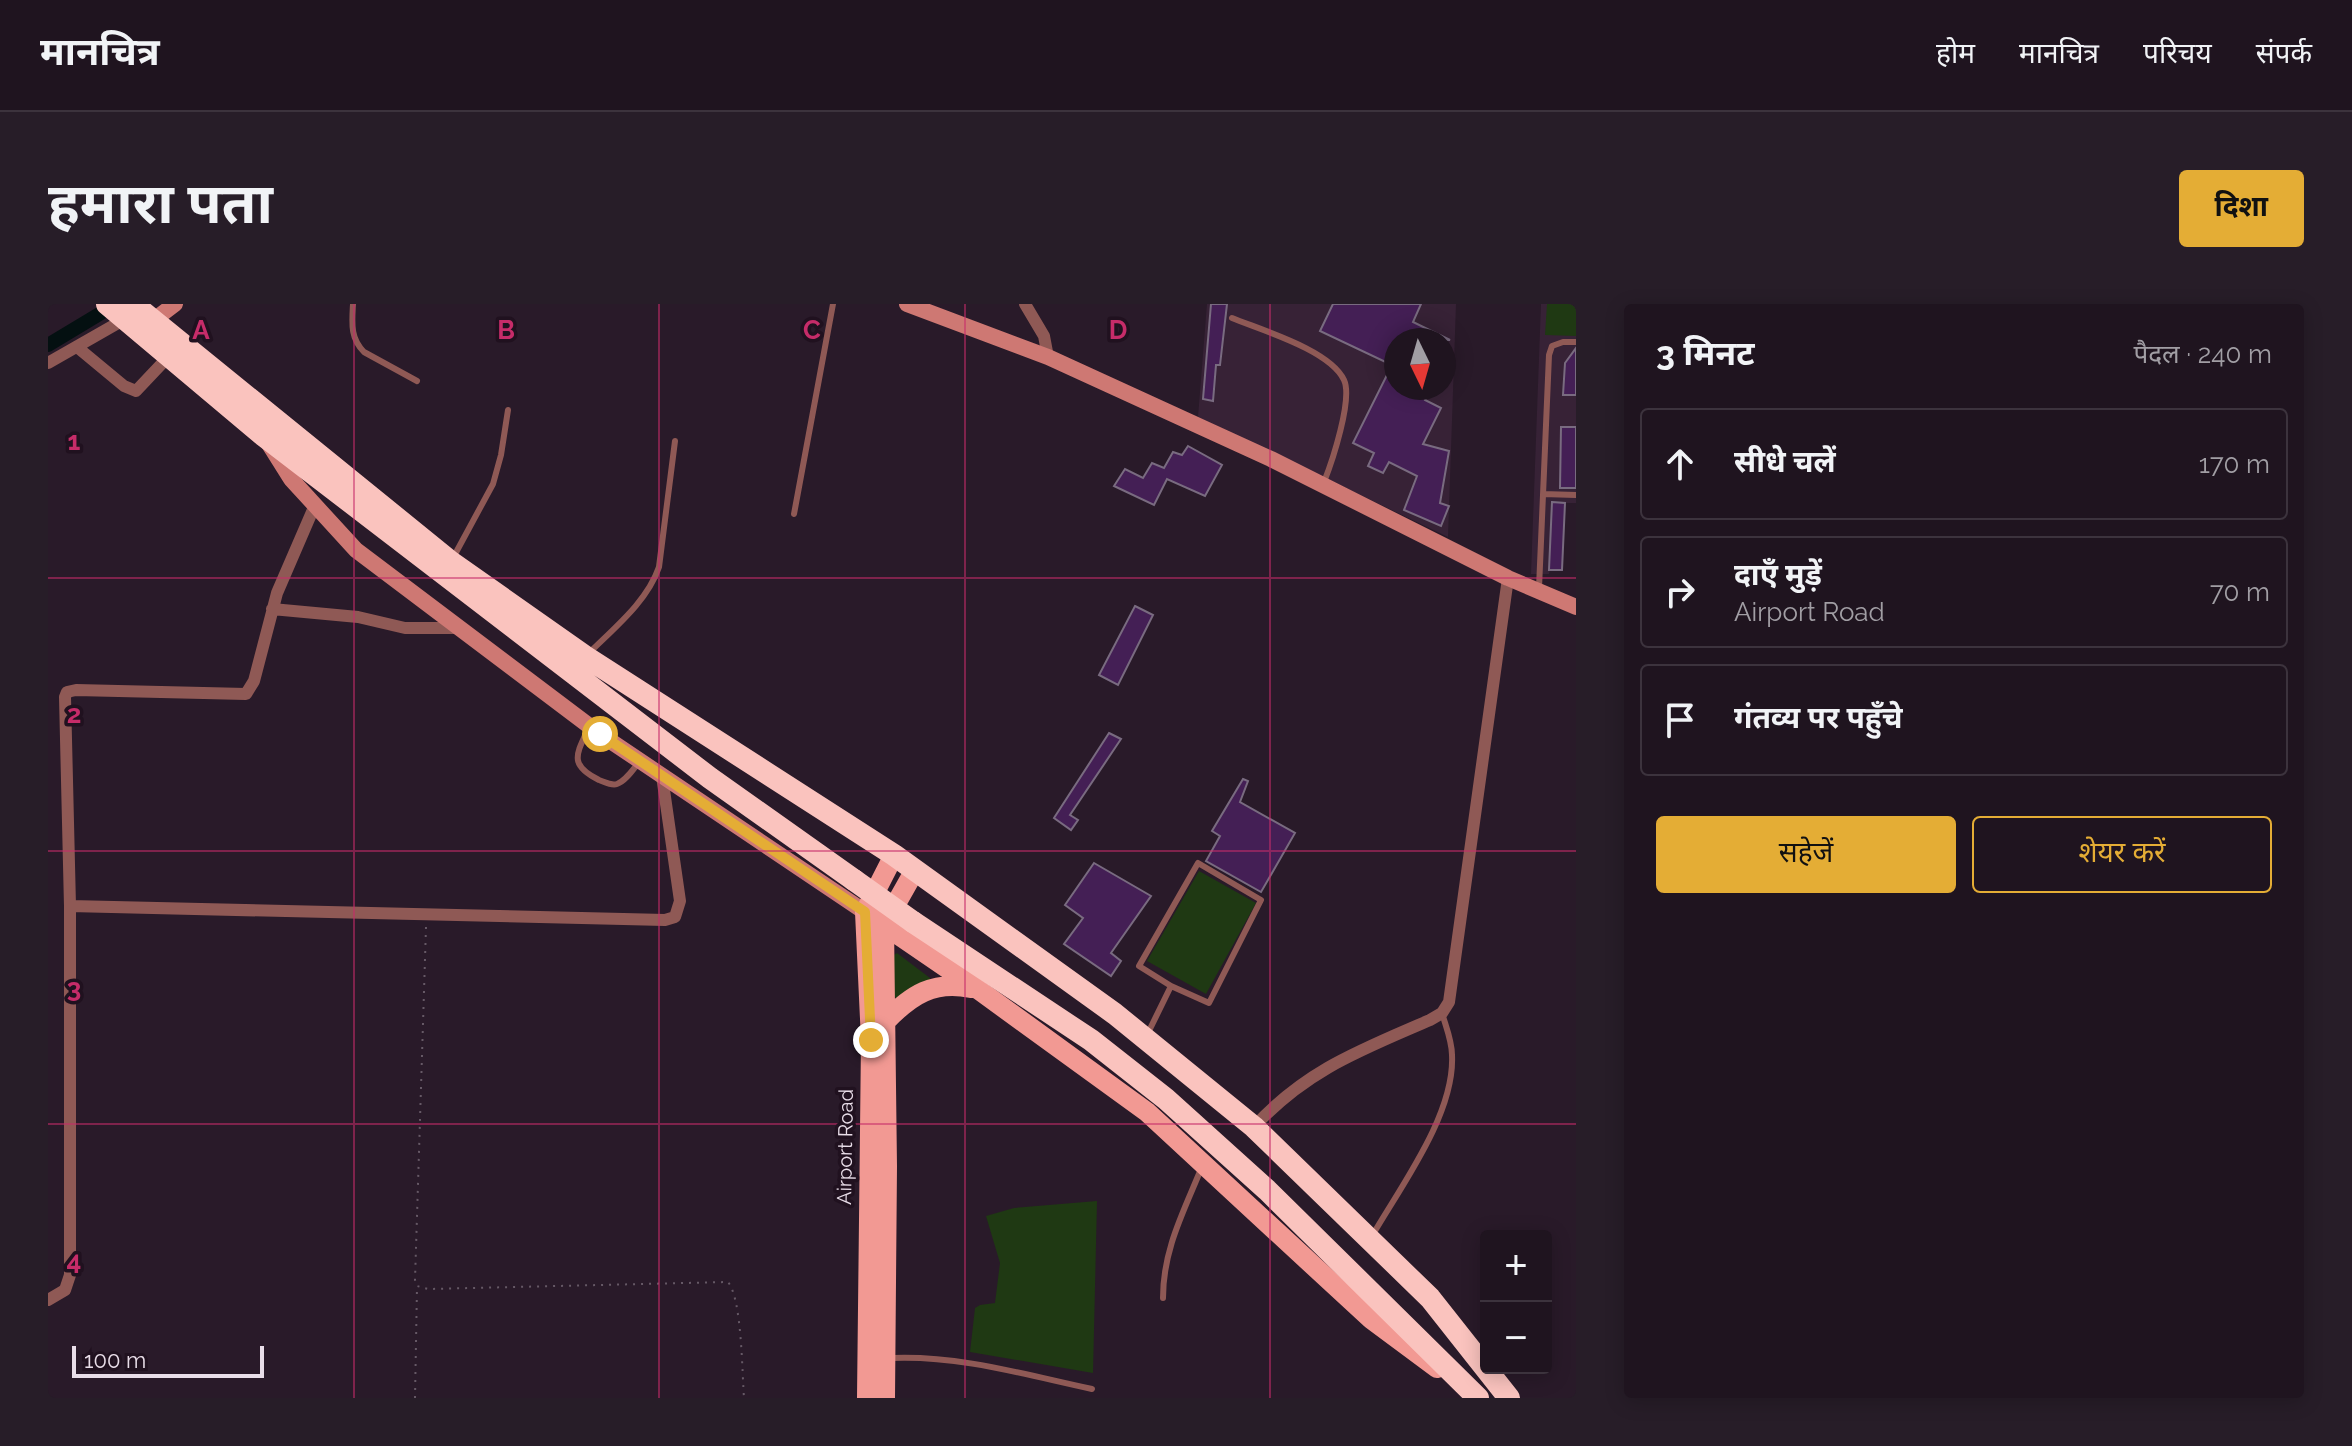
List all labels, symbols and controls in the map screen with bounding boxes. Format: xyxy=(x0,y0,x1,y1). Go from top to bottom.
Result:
text: मानचित्र xyxy=(40,29,160,74)
text: होम xyxy=(1936,37,1975,70)
text: मानचित्र xyxy=(2019,37,2099,70)
text: परिचय xyxy=(2143,37,2212,70)
text: संपर्क xyxy=(2256,37,2312,70)
text: हमारा पता xyxy=(48,170,273,236)
button: दिशा xyxy=(2179,170,2304,247)
text: A xyxy=(192,315,210,345)
text: B xyxy=(497,315,515,345)
text: C xyxy=(803,315,821,345)
text: D xyxy=(1109,315,1127,345)
north arrow xyxy=(1384,328,1456,400)
text: 3 मिनट xyxy=(1656,333,1755,373)
text: पैदल · 240 m xyxy=(2133,339,2272,369)
text: 1 xyxy=(68,426,81,456)
icon: ahead xyxy=(1658,442,1702,486)
text: सीधे चलें xyxy=(1734,444,1836,479)
text: 170 m xyxy=(2199,449,2270,479)
text: दाएँ मुड़ें xyxy=(1734,557,1822,592)
icon: right xyxy=(1658,570,1702,614)
text: 70 m xyxy=(2210,577,2270,607)
text: Airport Road xyxy=(1734,597,1885,627)
icon: arrive xyxy=(1658,698,1702,742)
text: 2 xyxy=(67,699,81,729)
text: गंतव्य पर पहुँचे xyxy=(1734,700,1903,735)
route start xyxy=(582,716,618,752)
button: सहेजें xyxy=(1656,816,1956,893)
button: शेयर करें xyxy=(1972,816,2272,893)
text: 3 xyxy=(67,973,81,1003)
route end xyxy=(853,1022,889,1058)
street label: Airport Road xyxy=(832,1089,858,1205)
map controls xyxy=(1480,1230,1552,1374)
button: + xyxy=(1480,1230,1552,1302)
text: 4 xyxy=(67,1246,81,1276)
button: − xyxy=(1480,1302,1552,1374)
scale bar xyxy=(72,1342,264,1378)
text: 100 m xyxy=(84,1347,146,1373)

